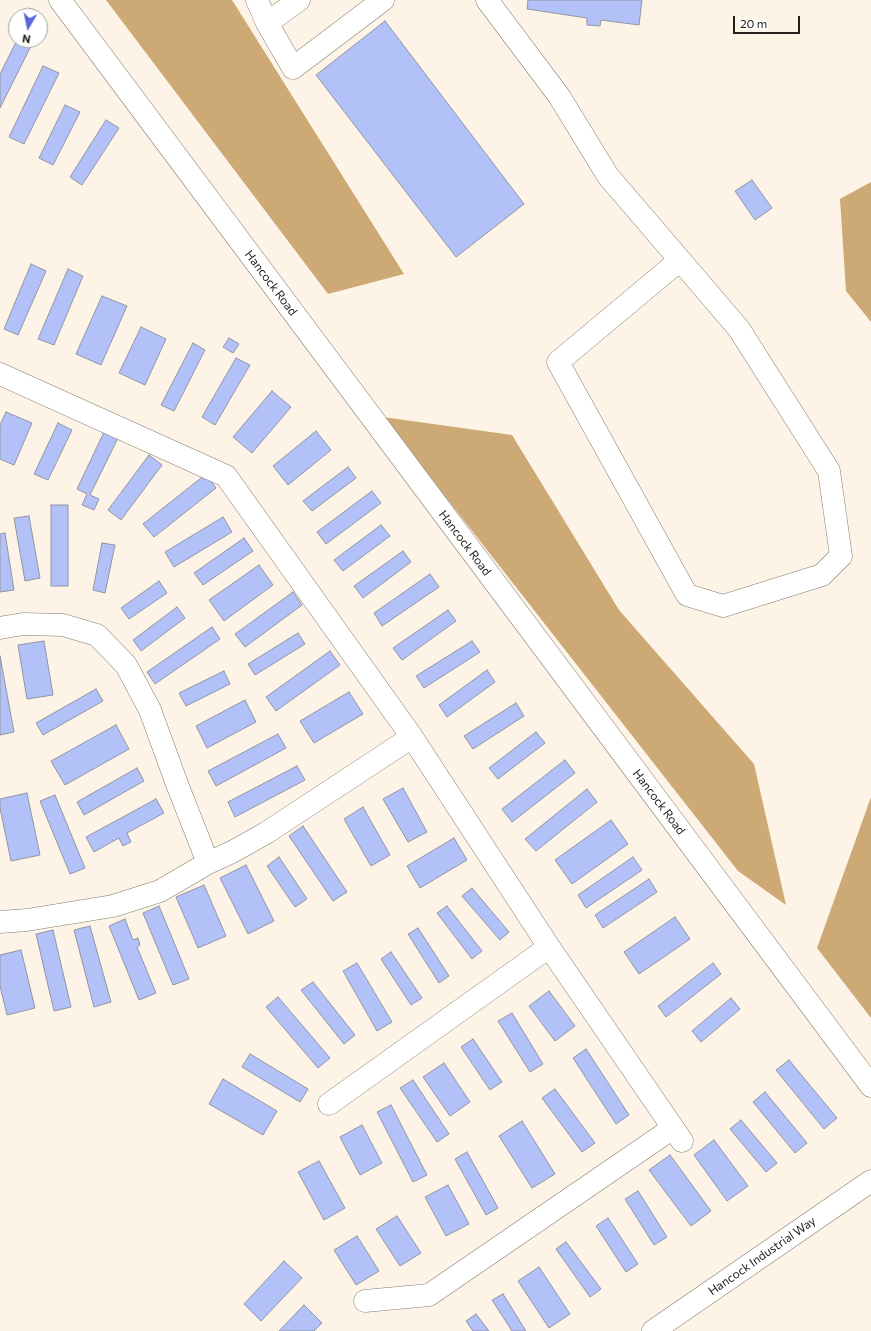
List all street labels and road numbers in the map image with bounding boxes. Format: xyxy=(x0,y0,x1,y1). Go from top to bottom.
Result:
street label: Hancock Road xyxy=(242,248,300,318)
street label: Hancock Road xyxy=(436,508,494,578)
street label: Hancock Road xyxy=(630,767,688,837)
street label: Hancock Industrial Way xyxy=(706,1213,818,1299)

